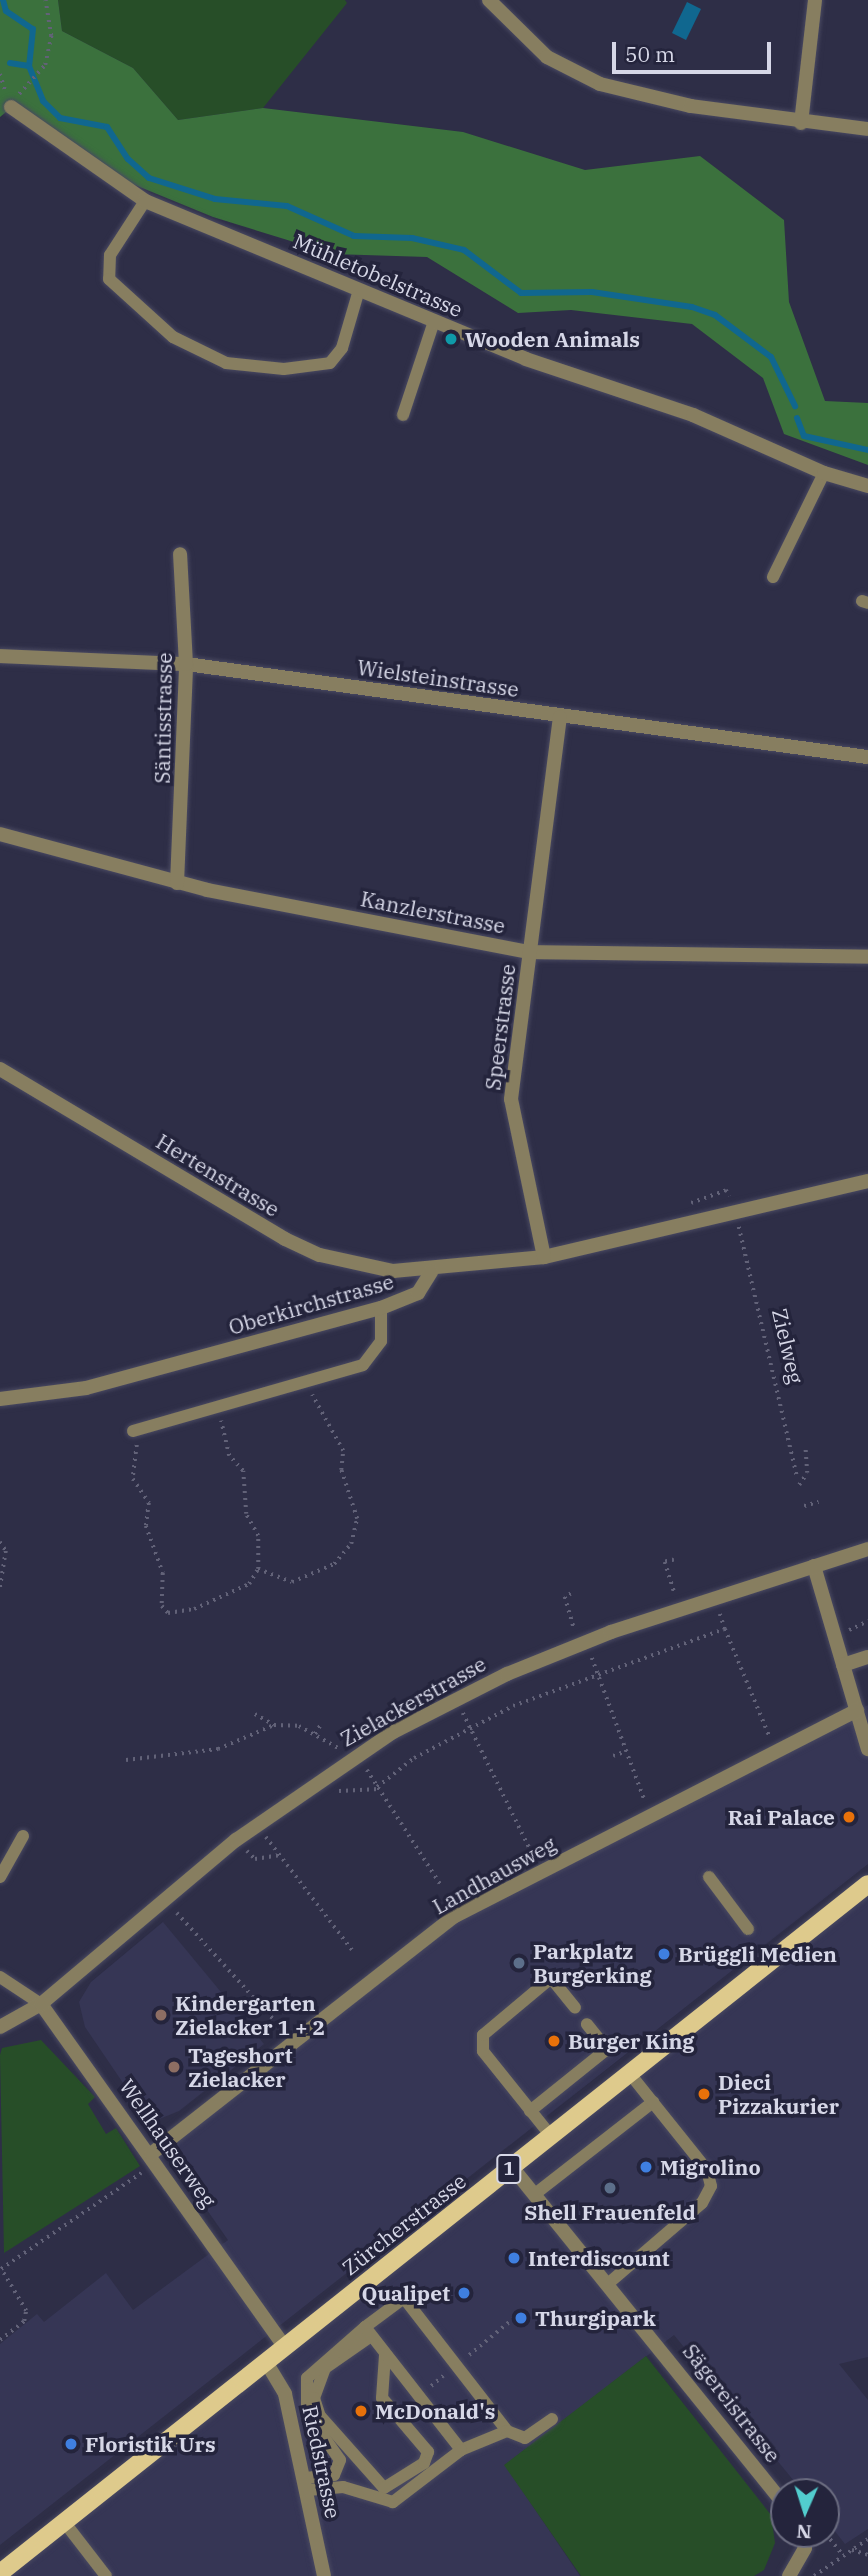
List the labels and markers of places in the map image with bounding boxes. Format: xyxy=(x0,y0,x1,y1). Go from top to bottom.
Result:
place label: Wooden Animals xyxy=(465,326,640,352)
marker: Wooden Animals xyxy=(443,331,459,347)
place label: Rai Palace xyxy=(728,1804,835,1830)
marker: Rai Palace xyxy=(841,1809,857,1825)
place label: Parkplatz Burgerking xyxy=(533,1938,652,1988)
place label: Brüggli Medien xyxy=(678,1941,837,1967)
marker: Brüggli Medien xyxy=(656,1946,672,1962)
marker: Parkplatz Burgerking xyxy=(511,1955,527,1971)
place label: Kindergarten Zielacker 1 + 2 xyxy=(175,1990,325,2040)
marker: Kindergarten Zielacker 1 + 2 xyxy=(153,2007,169,2023)
place label: Burger King xyxy=(568,2028,695,2054)
marker: Burger King xyxy=(546,2033,562,2049)
place label: Tageshort Zielacker xyxy=(188,2042,293,2092)
marker: Tageshort Zielacker xyxy=(166,2059,182,2075)
place label: Dieci Pizzakurier xyxy=(718,2069,839,2119)
marker: Dieci Pizzakurier xyxy=(696,2086,712,2102)
place label: Migrolino xyxy=(660,2154,761,2180)
marker: Migrolino xyxy=(638,2159,654,2175)
marker: Shell Frauenfeld xyxy=(602,2180,618,2196)
place label: Shell Frauenfeld xyxy=(524,2199,696,2225)
place label: Interdiscount xyxy=(528,2245,670,2271)
marker: Interdiscount xyxy=(506,2250,522,2266)
place label: Qualipet xyxy=(361,2280,450,2306)
marker: Qualipet xyxy=(456,2285,472,2301)
place label: Thurgipark xyxy=(535,2305,656,2331)
marker: Thurgipark xyxy=(513,2310,529,2326)
place label: McDonald's xyxy=(375,2398,495,2424)
marker: McDonald's xyxy=(353,2403,369,2419)
place label: Floristik Urs xyxy=(85,2431,216,2457)
marker: Floristik Urs xyxy=(63,2436,79,2452)

